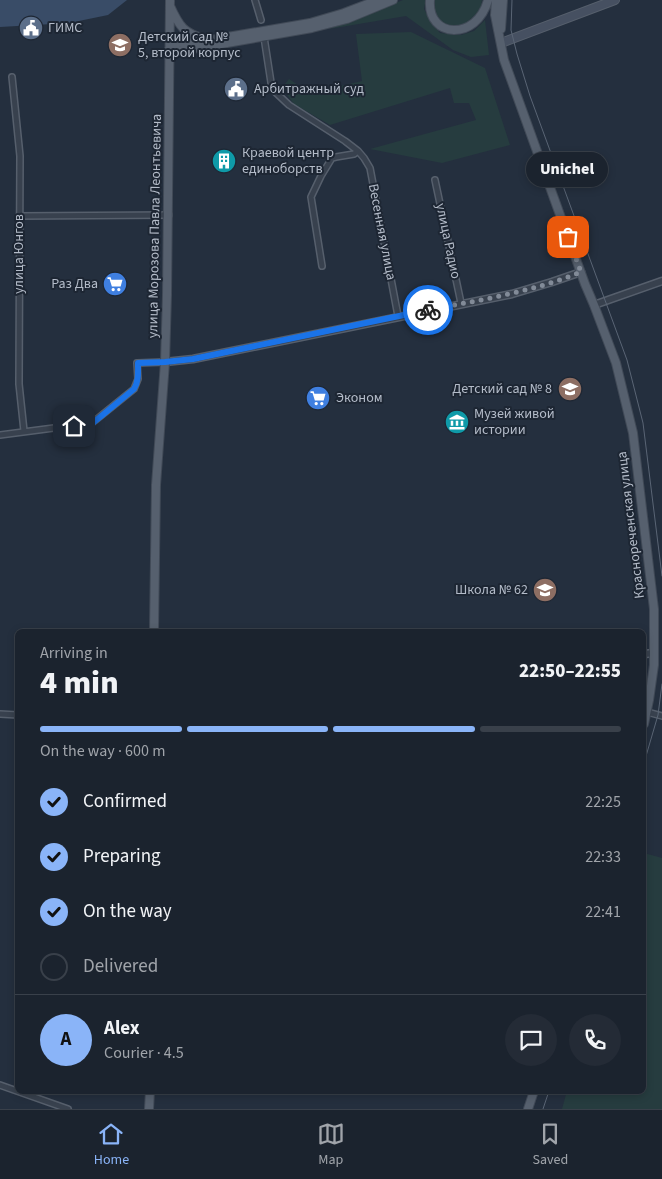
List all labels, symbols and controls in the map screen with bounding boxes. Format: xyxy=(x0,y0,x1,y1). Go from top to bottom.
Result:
public building icon: ГИМС xyxy=(18,15,44,41)
place label: ГИМС xyxy=(48,18,82,38)
place label: Детский сад № 5, второй корпус xyxy=(138,27,241,63)
school or university icon: Детский сад № 5, второй корпус xyxy=(107,32,133,58)
public building icon: Арбитражный суд xyxy=(223,76,249,102)
place label: Арбитражный суд xyxy=(254,79,365,99)
street label: улица Морозова Павла Леонтьевича xyxy=(143,114,167,338)
place label: Краевой центр единоборств xyxy=(242,143,334,179)
building icon: Краевой центр единоборств xyxy=(211,148,237,174)
callout: Unichel xyxy=(527,152,609,187)
text: Unichel xyxy=(540,158,594,180)
street label: Весенняя улица xyxy=(363,182,401,282)
street label: улица Радио xyxy=(430,201,466,281)
street label: улица Юнгов xyxy=(9,214,29,294)
pin xyxy=(547,216,589,258)
icon: bag xyxy=(554,223,582,251)
supermarket icon: Раз Два xyxy=(102,271,128,297)
place label: Раз Два xyxy=(51,274,98,294)
courier xyxy=(403,285,453,335)
icon: bike xyxy=(414,296,442,324)
school or university icon: Детский сад № 8 xyxy=(557,376,583,402)
place label: Детский сад № 8 xyxy=(452,379,552,399)
supermarket icon: Эконом xyxy=(305,385,331,411)
place label: Эконом xyxy=(336,388,383,408)
place label: Музей живой истории xyxy=(474,404,555,440)
pin xyxy=(53,405,95,447)
museum icon: Музей живой истории xyxy=(444,409,470,435)
icon: home xyxy=(60,412,88,440)
street label: Краснореченская улица xyxy=(612,450,650,600)
school or university icon: Школа № 62 xyxy=(532,577,558,603)
place label: Школа № 62 xyxy=(455,580,528,600)
text: Arriving in xyxy=(40,642,108,664)
text: 22:50–22:55 xyxy=(519,658,621,685)
text: 4 min xyxy=(40,660,119,706)
text: On the way · 600 m xyxy=(40,740,165,762)
icon: check xyxy=(40,788,68,816)
text: Confirmed xyxy=(83,788,167,815)
text: 22:25 xyxy=(585,791,621,813)
icon: check xyxy=(40,843,68,871)
text: Preparing xyxy=(83,843,161,870)
text: 22:33 xyxy=(585,846,621,868)
icon: check xyxy=(40,898,68,926)
text: On the way xyxy=(83,898,172,925)
text: 22:41 xyxy=(585,901,621,923)
text: Delivered xyxy=(83,953,158,980)
button: chat xyxy=(505,1014,557,1066)
button: phone xyxy=(569,1014,621,1066)
text: Alex xyxy=(104,1015,140,1042)
text: A xyxy=(61,1026,71,1053)
text: Courier · 4.5 xyxy=(104,1042,184,1064)
tab: Home xyxy=(94,1120,129,1170)
tab: Map xyxy=(317,1120,345,1170)
tab: Saved xyxy=(532,1120,568,1170)

